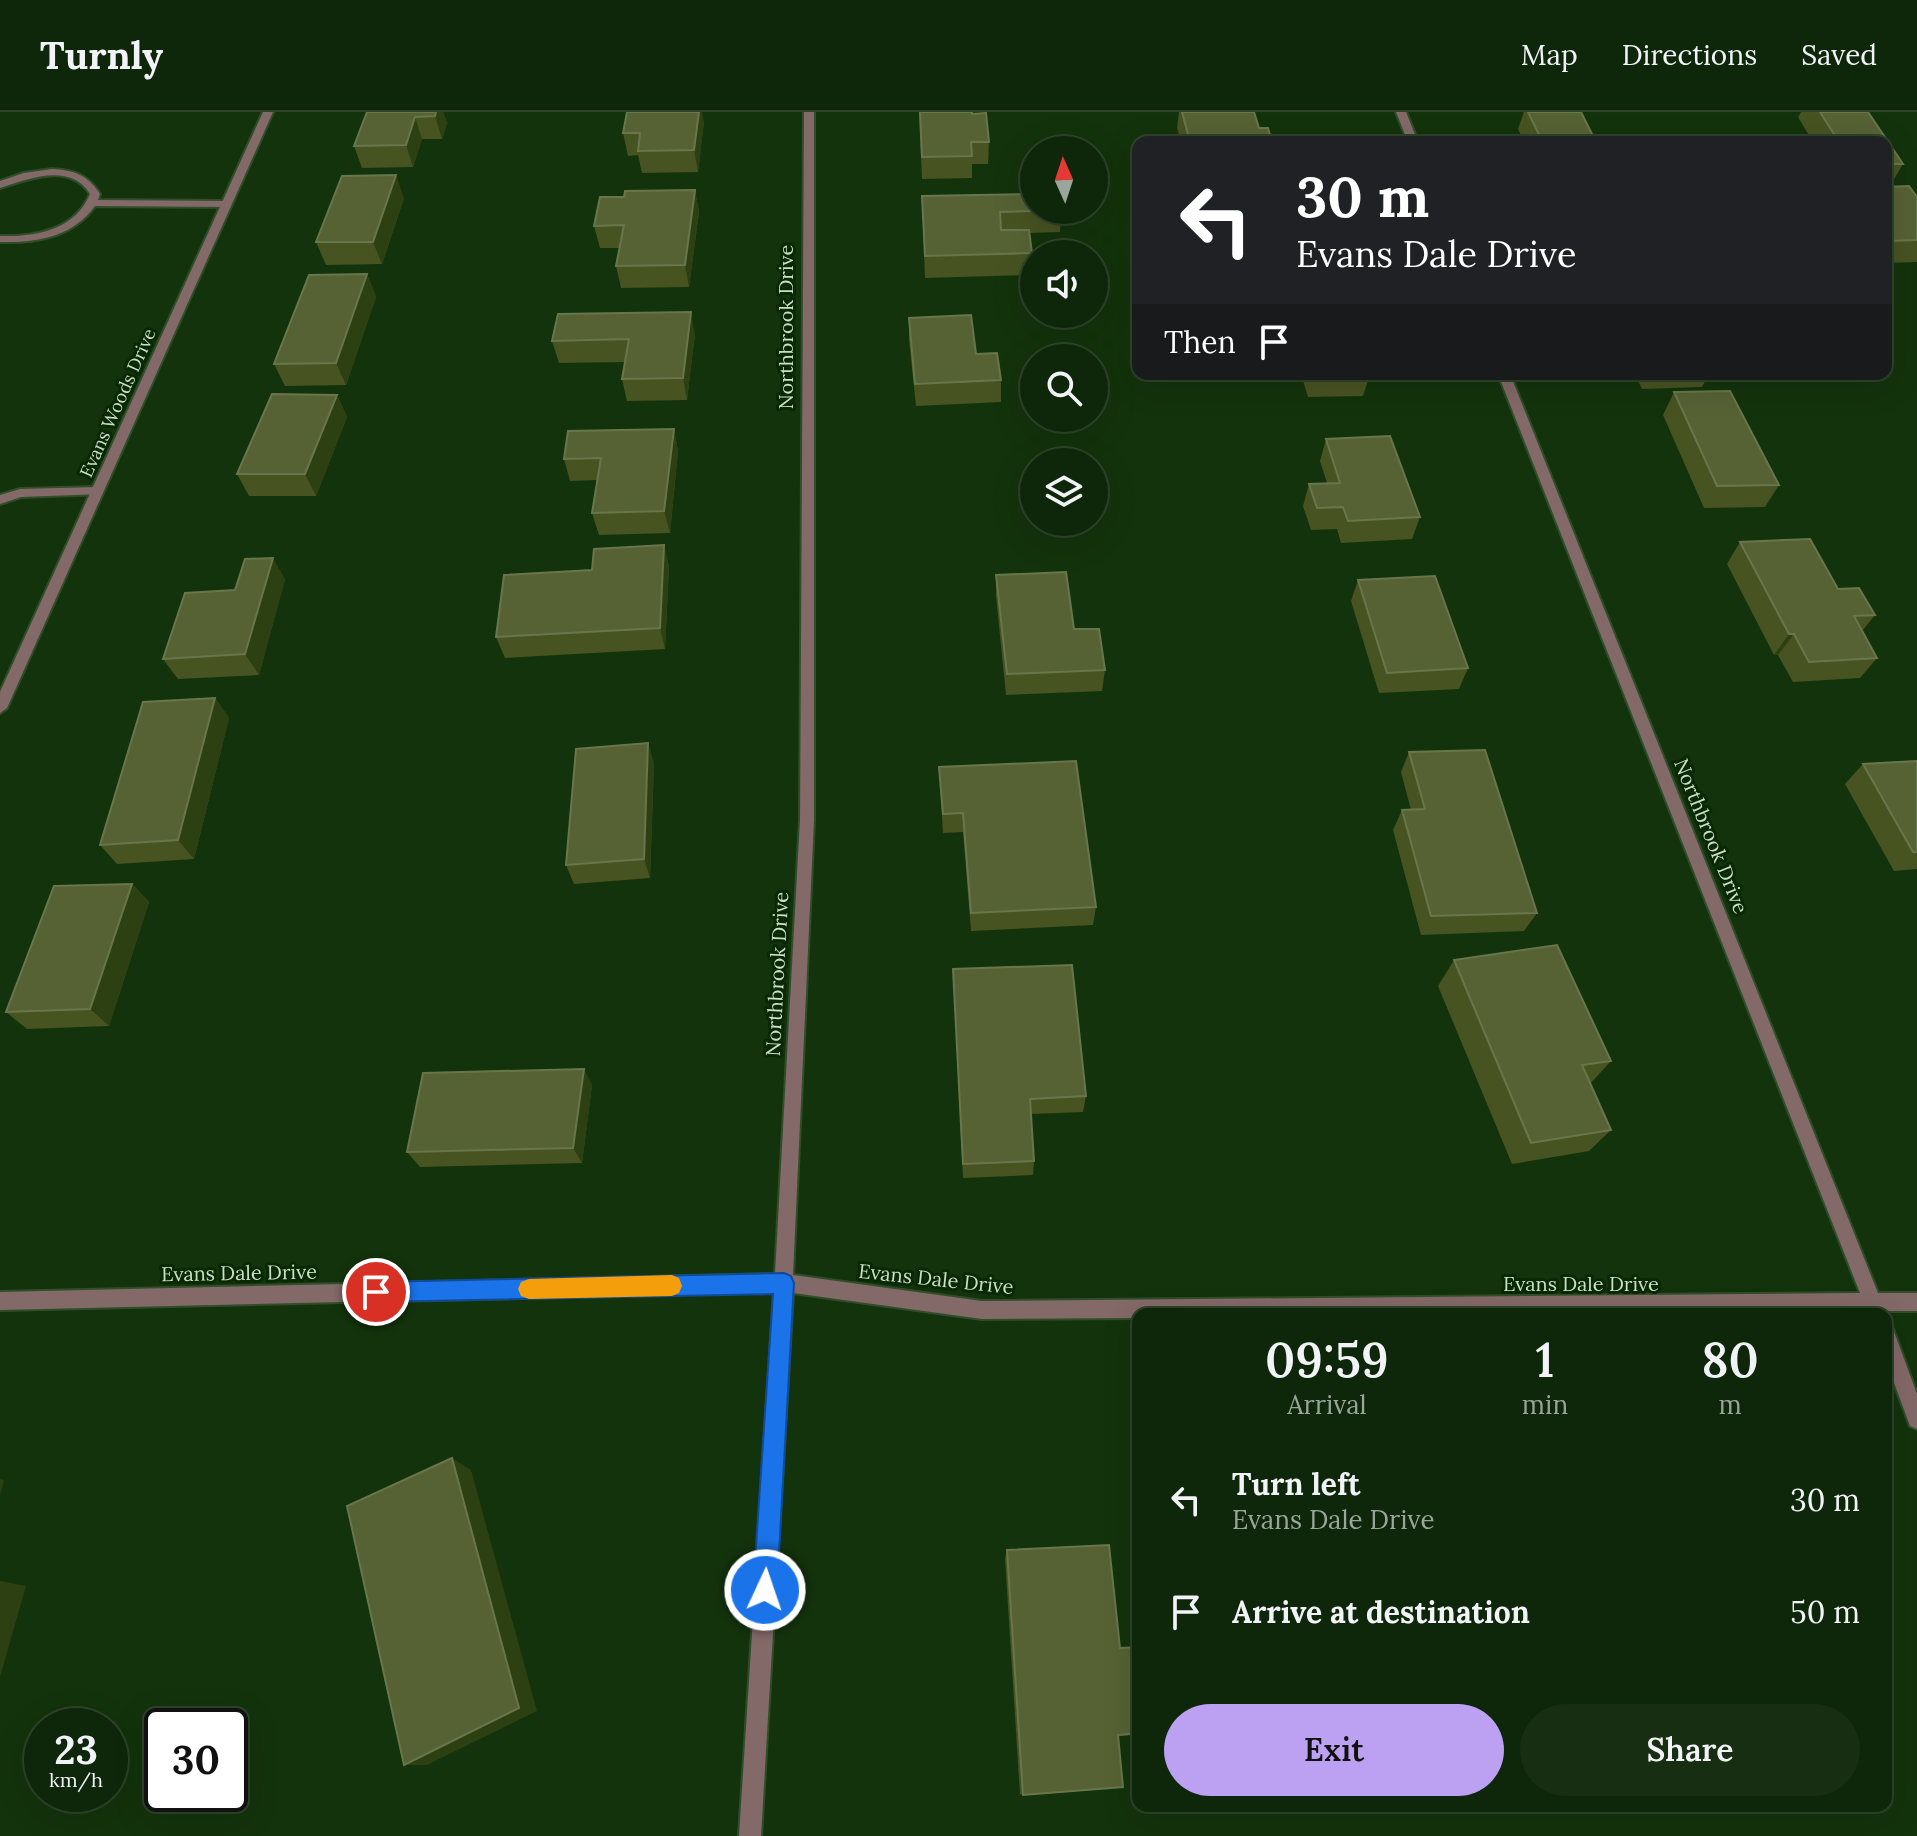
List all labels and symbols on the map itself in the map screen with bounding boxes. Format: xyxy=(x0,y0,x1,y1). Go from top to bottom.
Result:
north arrow xyxy=(1020,136,1108,224)
street label: Northbrook Drive xyxy=(773,244,798,409)
street label: Evans Woods Drive xyxy=(74,325,161,481)
street label: Northbrook Drive xyxy=(1669,755,1754,917)
street label: Northbrook Drive xyxy=(760,891,793,1057)
pin xyxy=(342,1258,410,1326)
street label: Evans Dale Drive xyxy=(857,1258,1015,1299)
street label: Evans Dale Drive xyxy=(161,1259,317,1286)
street label: Evans Dale Drive xyxy=(1503,1271,1659,1296)
position arrow xyxy=(723,1548,807,1632)
speed limit sign: 30 xyxy=(144,1708,248,1812)

